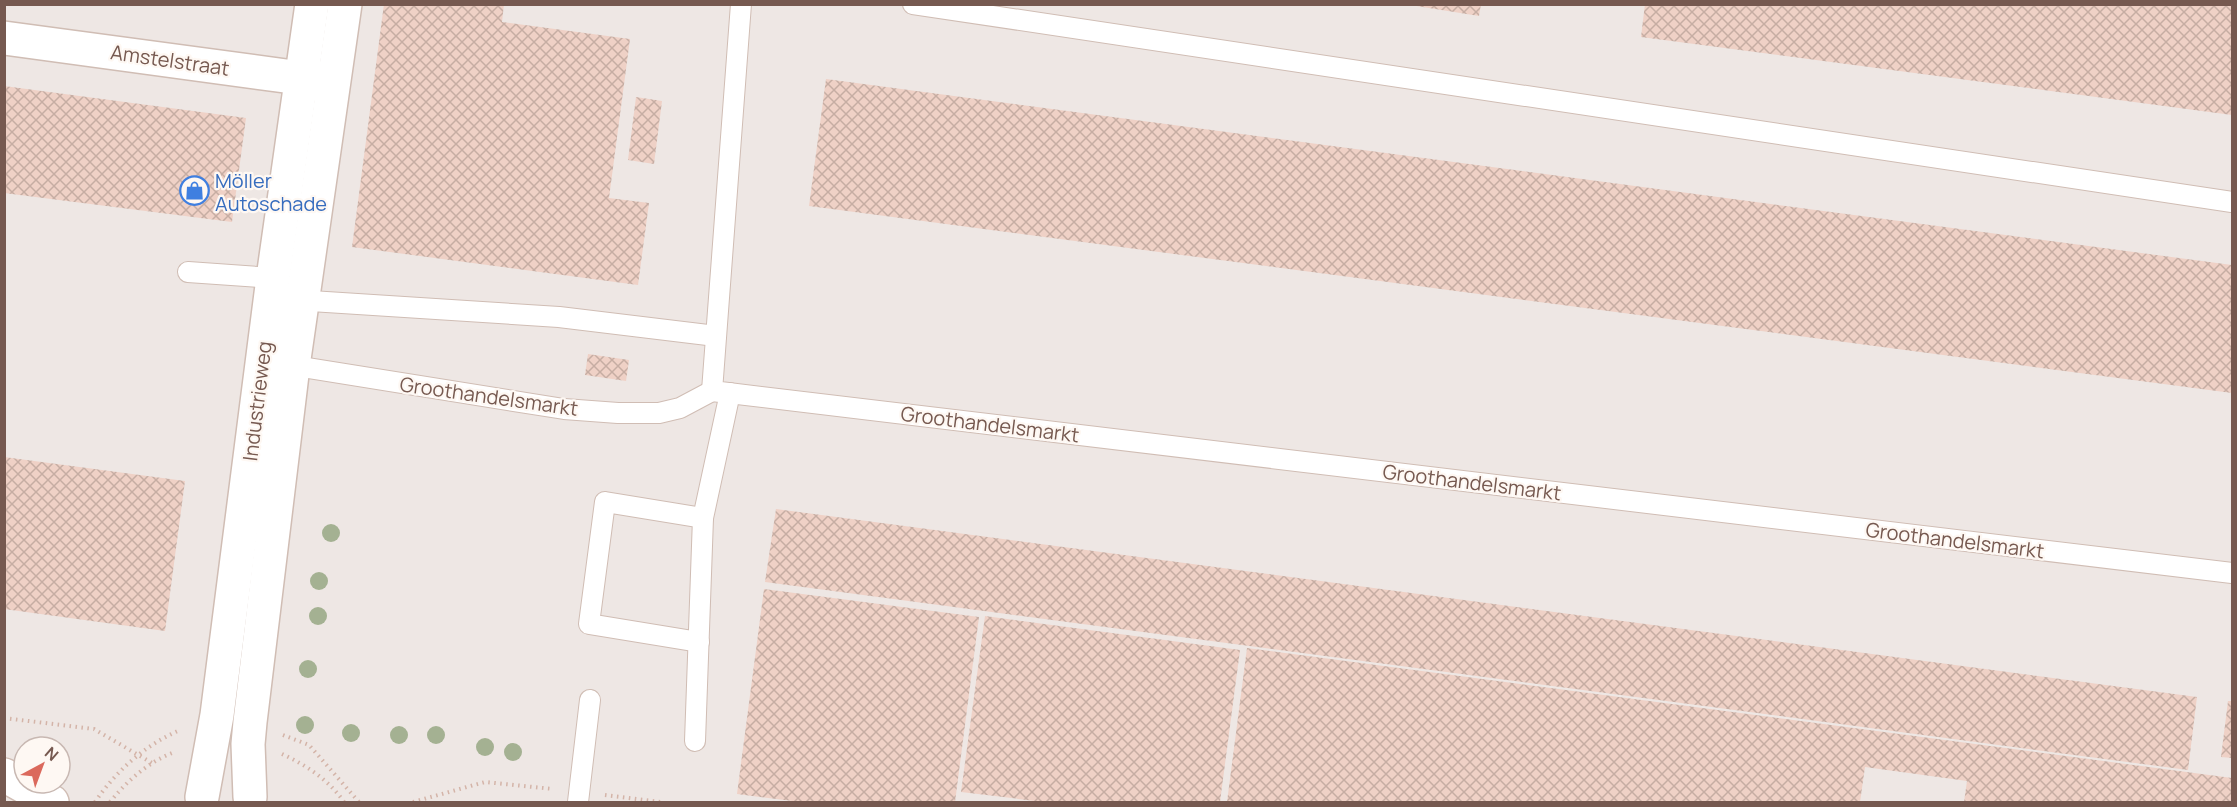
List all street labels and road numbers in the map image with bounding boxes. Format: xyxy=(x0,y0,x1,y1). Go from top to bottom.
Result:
street label: Amstelstraat xyxy=(109,38,231,82)
street label: Industrieweg xyxy=(236,340,278,462)
street label: Groothandelsmarkt xyxy=(398,370,580,422)
street label: Groothandelsmarkt xyxy=(899,400,1081,448)
street label: Groothandelsmarkt xyxy=(1381,458,1563,506)
street label: Groothandelsmarkt xyxy=(1864,516,2046,564)

